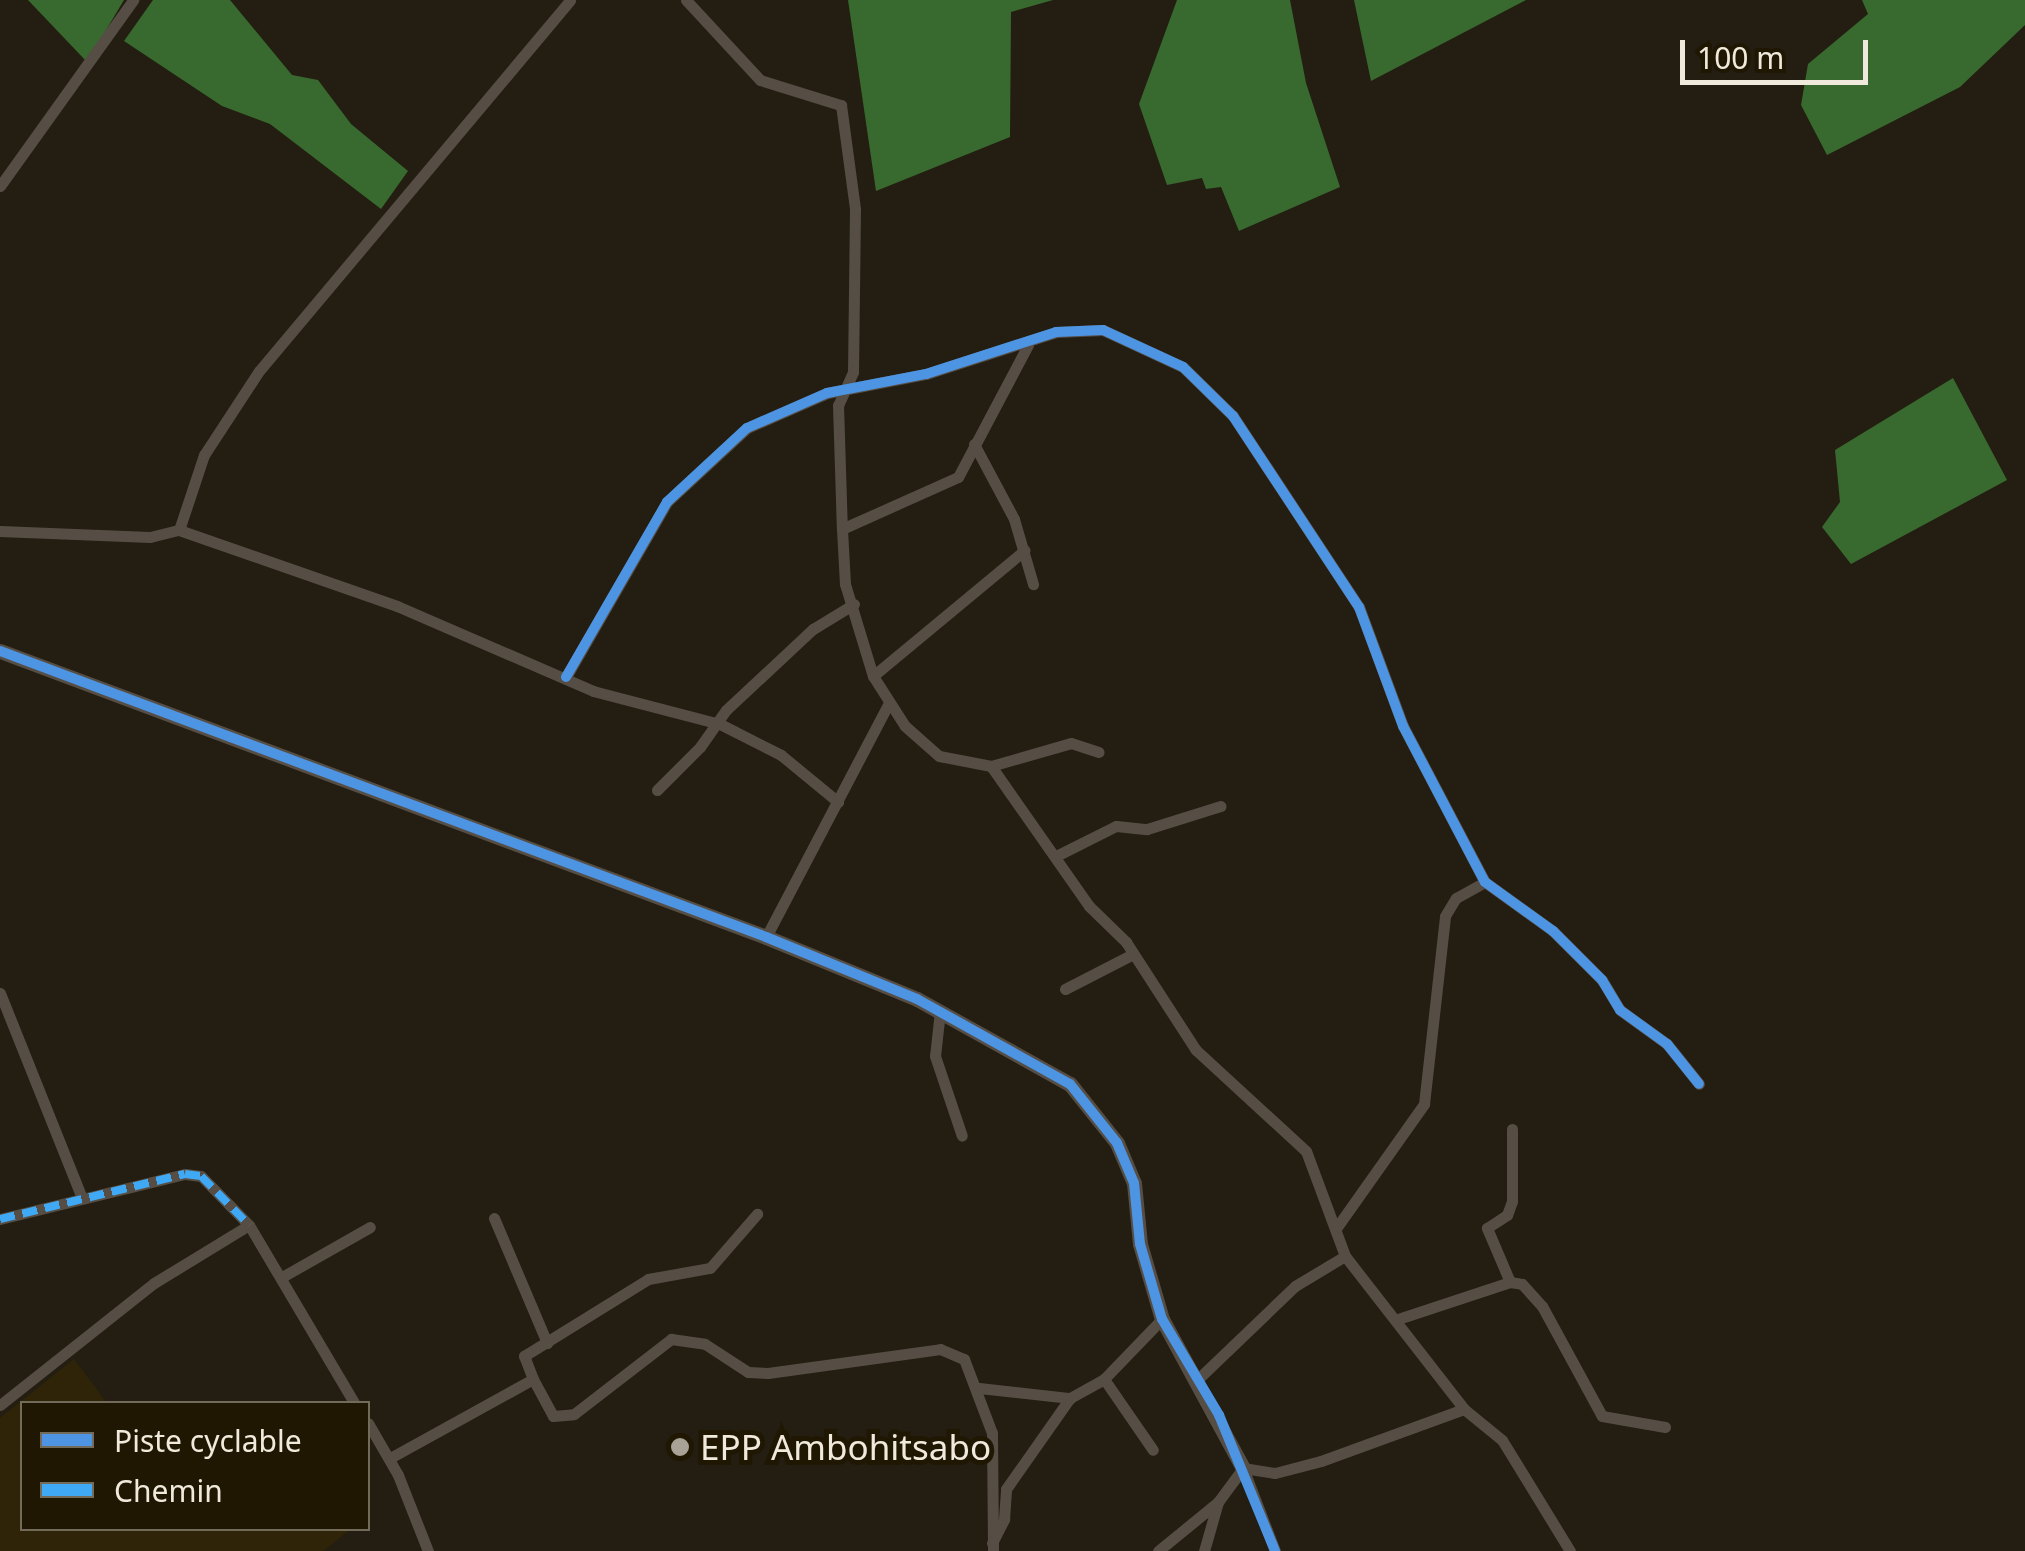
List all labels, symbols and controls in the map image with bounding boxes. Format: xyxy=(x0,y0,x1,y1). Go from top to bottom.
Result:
scale bar xyxy=(1685,20,1872,82)
text: 100 m xyxy=(1697,37,1784,78)
legend xyxy=(20,1401,370,1531)
text: Piste cyclable xyxy=(114,1420,302,1461)
place label: EPP Ambohitsabo xyxy=(700,1426,991,1468)
marker: EPP Ambohitsabo xyxy=(669,1436,691,1458)
text: Chemin xyxy=(114,1470,223,1511)

